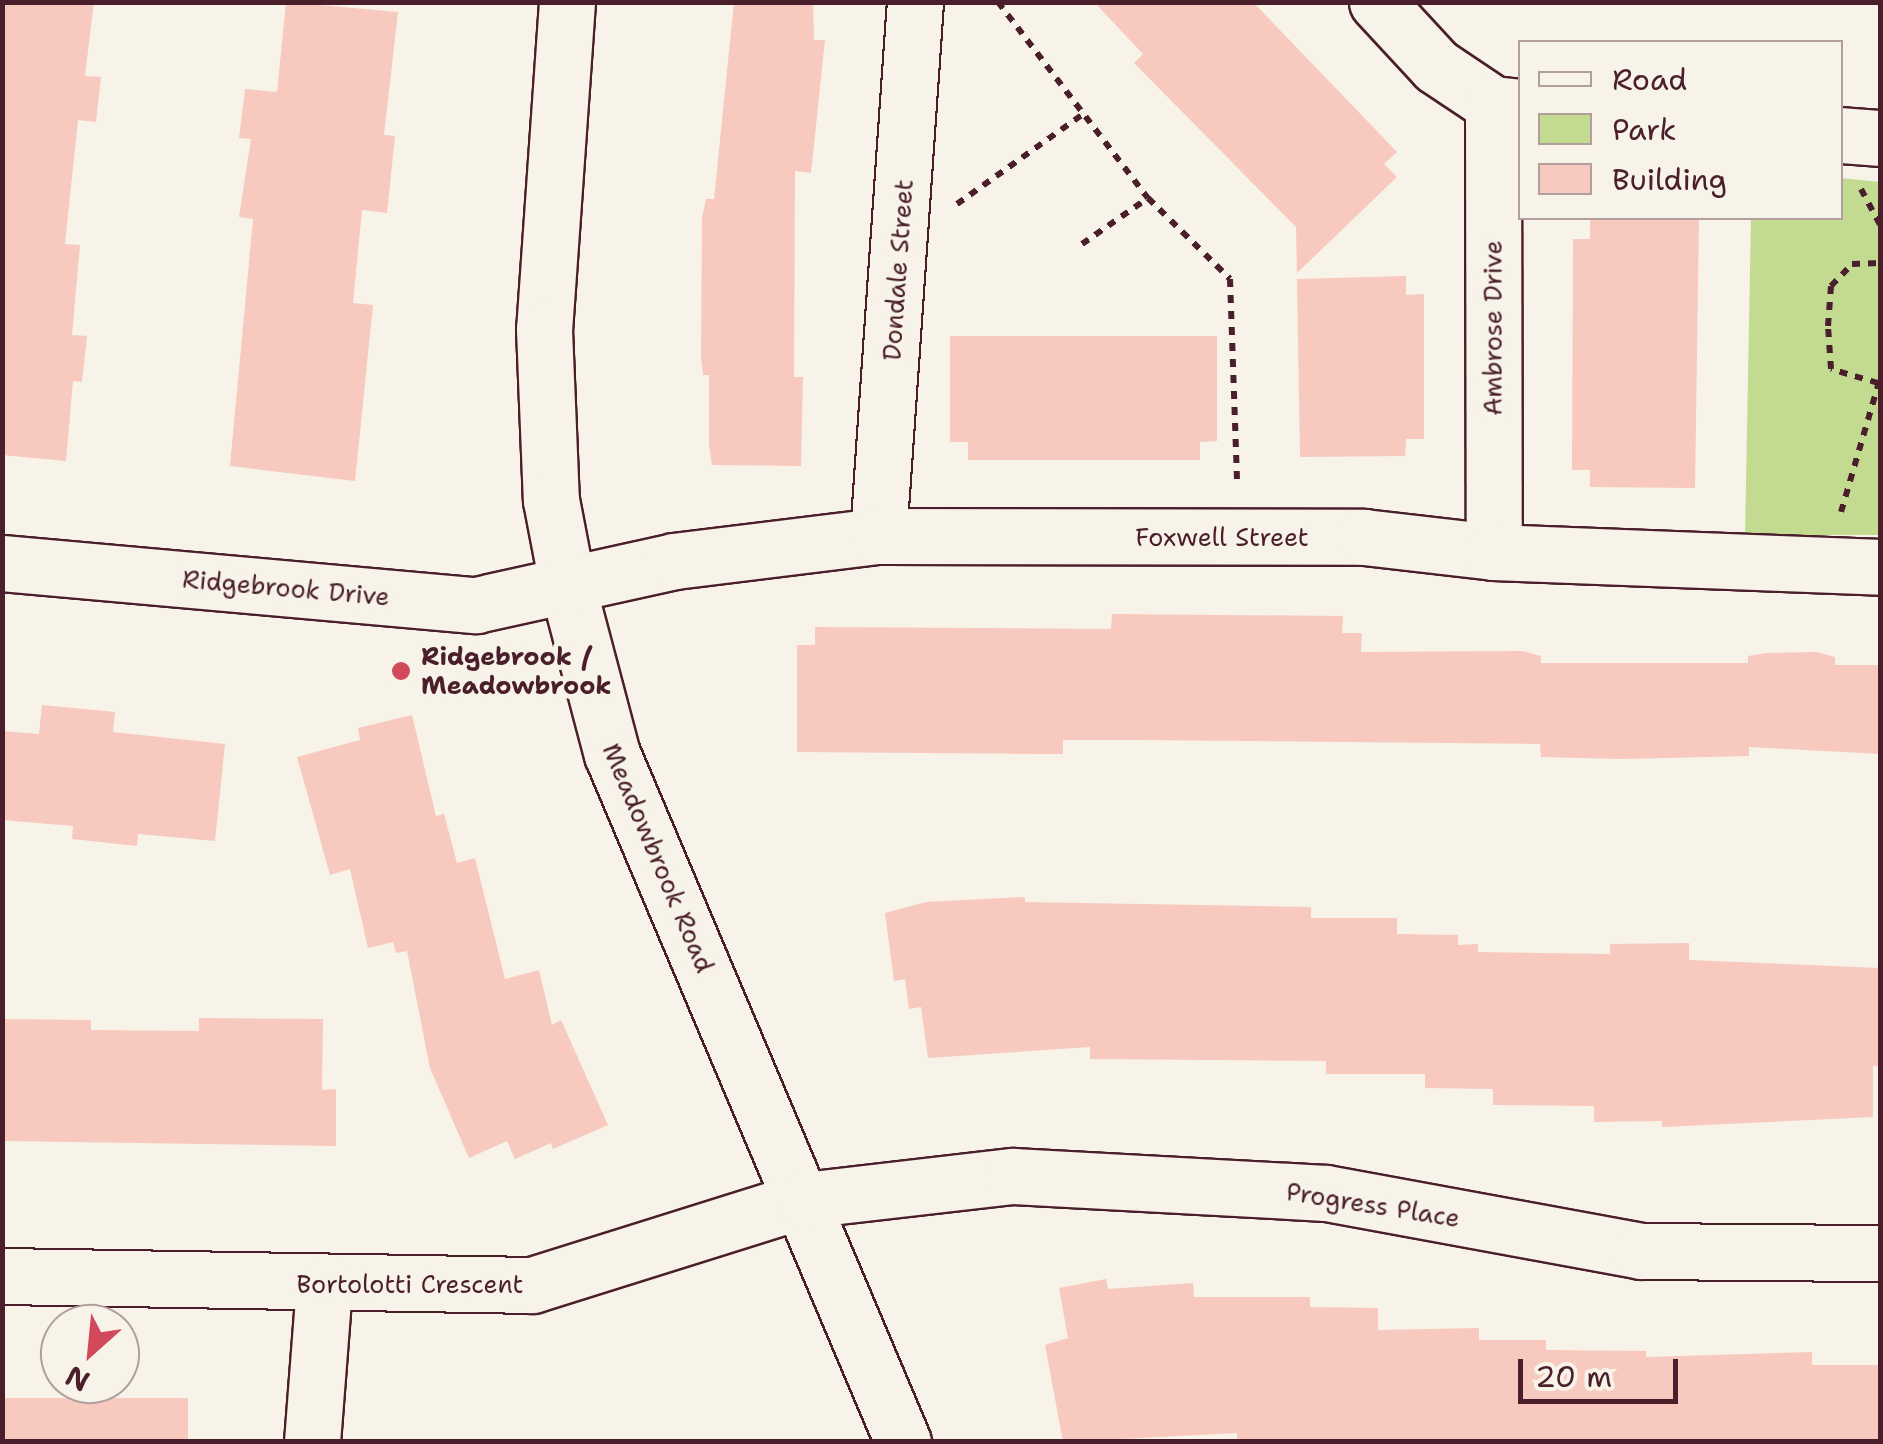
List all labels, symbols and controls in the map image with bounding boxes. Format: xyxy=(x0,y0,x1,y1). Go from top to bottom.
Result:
legend xyxy=(1518,40,1843,220)
text: Road xyxy=(1612,59,1687,100)
text: Park xyxy=(1612,109,1676,150)
text: Building xyxy=(1612,159,1727,200)
street label: Dondale Street xyxy=(877,178,919,362)
street label: Ambrose Drive xyxy=(1478,240,1508,416)
street label: Foxwell Street xyxy=(1135,522,1309,552)
street label: Ridgebrook Drive xyxy=(181,564,391,612)
place label: Ridgebrook / Meadowbrook xyxy=(421,642,612,701)
marker: Ridgebrook / Meadowbrook xyxy=(390,660,412,682)
street label: Meadowbrook Road xyxy=(596,739,720,977)
street label: Progress Place xyxy=(1284,1176,1462,1234)
street label: Bortolotti Crescent xyxy=(297,1269,523,1299)
north arrow xyxy=(40,1304,140,1404)
scale bar xyxy=(1523,1339,1683,1401)
text: 20 m xyxy=(1535,1356,1612,1397)
text: N xyxy=(59,1357,96,1401)

